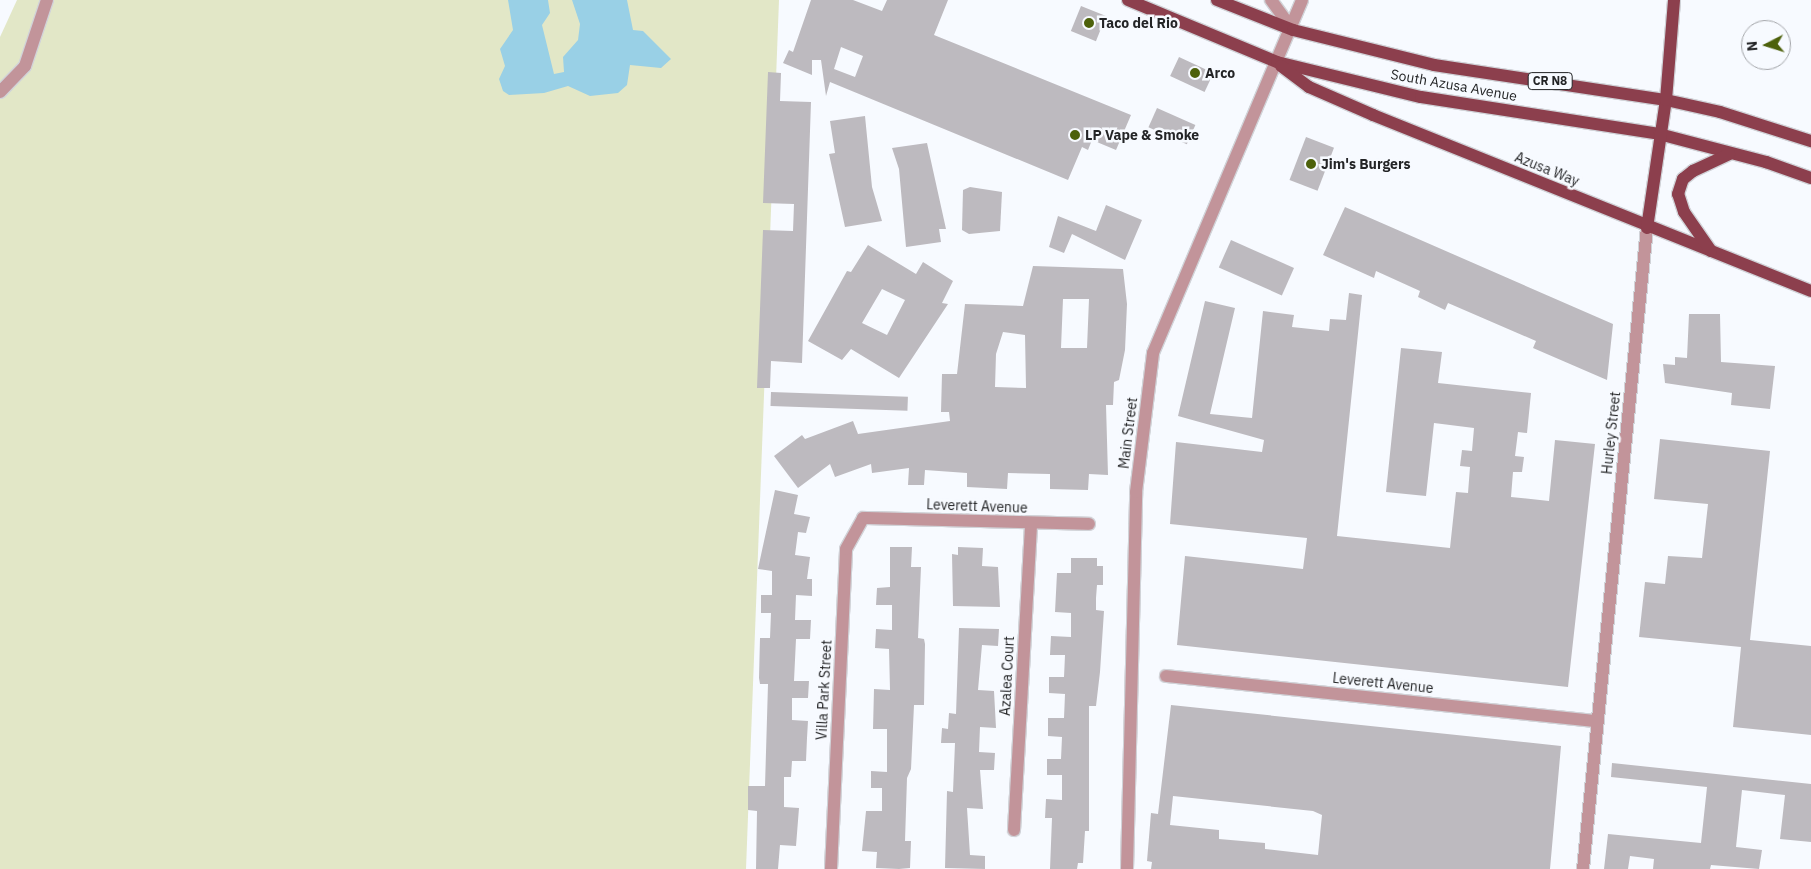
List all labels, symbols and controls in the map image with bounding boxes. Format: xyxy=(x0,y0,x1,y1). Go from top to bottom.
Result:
place label: Taco del Rio xyxy=(1099,15,1178,31)
marker: Taco del Rio xyxy=(1083,17,1095,29)
north arrow xyxy=(1741,20,1791,70)
text: N xyxy=(1743,40,1761,52)
place label: Arco xyxy=(1205,65,1235,81)
street label: South Azusa Avenue xyxy=(1390,66,1518,104)
marker: Arco xyxy=(1189,67,1201,79)
road number: CR N8 xyxy=(1528,72,1572,90)
place label: LP Vape & Smoke xyxy=(1085,127,1199,143)
marker: LP Vape & Smoke xyxy=(1069,129,1081,141)
street label: Azusa Way xyxy=(1512,148,1582,190)
place label: Jim's Burgers xyxy=(1321,156,1411,172)
marker: Jim's Burgers xyxy=(1305,158,1317,170)
street label: Hurley Street xyxy=(1598,391,1624,475)
street label: Main Street xyxy=(1115,396,1141,470)
street label: Leverett Avenue xyxy=(926,496,1028,516)
street label: Azalea Court xyxy=(997,636,1017,716)
street label: Villa Park Street xyxy=(813,639,835,741)
street label: Leverett Avenue xyxy=(1332,669,1434,697)

